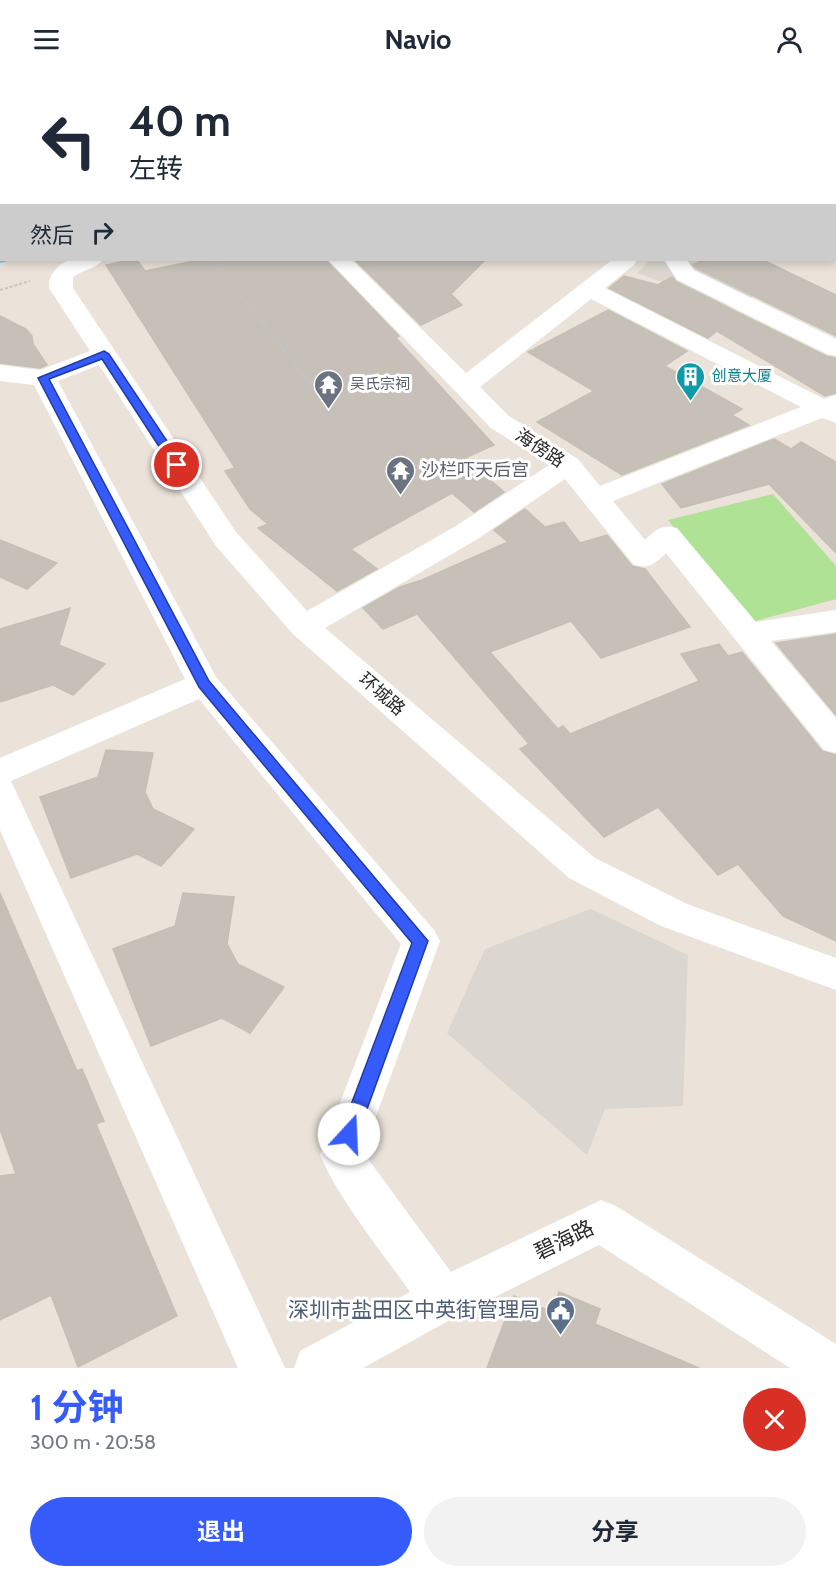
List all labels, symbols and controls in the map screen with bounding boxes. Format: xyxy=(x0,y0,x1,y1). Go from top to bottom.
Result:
icon: menu xyxy=(30,23,63,56)
text: Navio xyxy=(384,23,452,56)
icon: person xyxy=(773,23,806,56)
text: 40 m xyxy=(129,95,231,147)
icon: left xyxy=(30,102,108,180)
text: 左转 xyxy=(129,152,183,185)
icon: right xyxy=(86,216,119,249)
text: 然后 xyxy=(30,222,74,249)
building icon: 创意大厦 xyxy=(675,360,707,402)
place label: 创意大厦 xyxy=(712,367,772,385)
temple icon: 吴氏宗祠 xyxy=(313,368,345,410)
place label: 吴氏宗祠 xyxy=(350,375,410,393)
street label: 海傍路 xyxy=(511,424,569,472)
pin xyxy=(151,439,202,490)
icon: arrive xyxy=(160,448,193,481)
temple icon: 沙栏吓天后宫 xyxy=(384,454,416,496)
place label: 沙栏吓天后宫 xyxy=(421,459,529,481)
street label: 环城路 xyxy=(354,668,410,720)
position arrow xyxy=(317,1102,381,1166)
street label: 碧海路 xyxy=(530,1215,598,1265)
public building icon: 深圳市盐田区中英街管理局 xyxy=(545,1294,577,1336)
place label: 深圳市盐田区中英街管理局 xyxy=(288,1297,540,1322)
text: 1 分钟 xyxy=(30,1385,123,1429)
button: close xyxy=(743,1388,806,1451)
text: 300 m · 20:58 xyxy=(30,1430,156,1454)
button: 退出 xyxy=(30,1497,412,1566)
button: 分享 xyxy=(424,1497,806,1566)

